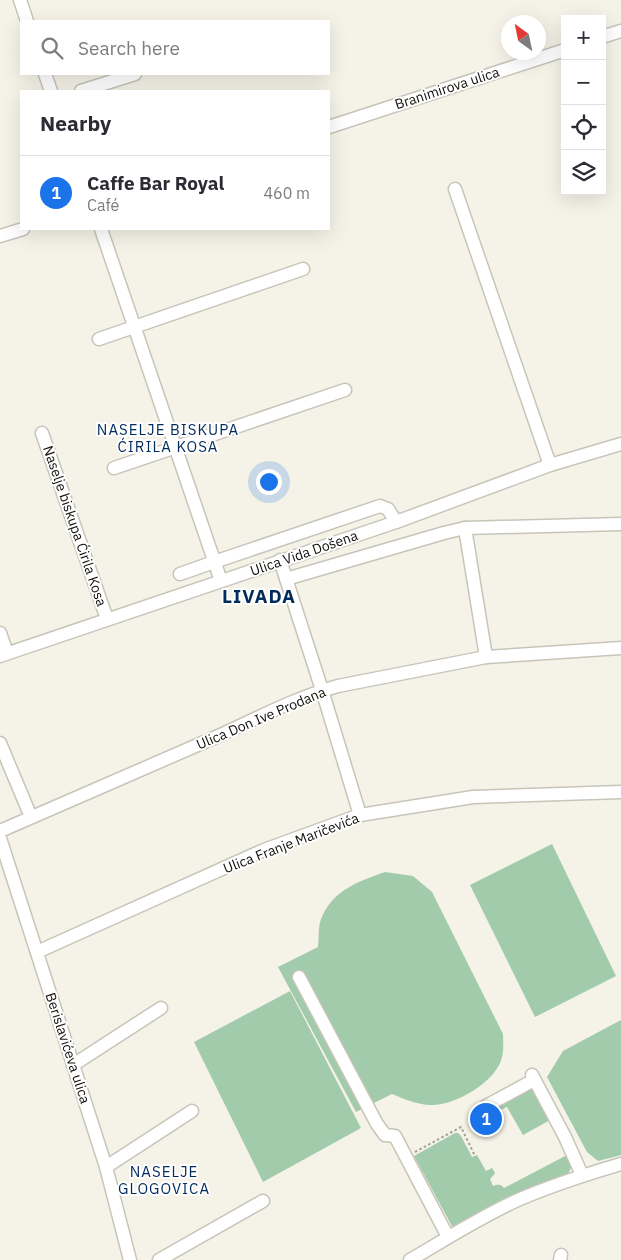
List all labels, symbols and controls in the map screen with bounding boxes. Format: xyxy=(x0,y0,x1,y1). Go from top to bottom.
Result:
north arrow xyxy=(501,15,546,60)
map controls xyxy=(561,15,606,195)
button: + xyxy=(561,15,606,60)
search box xyxy=(20,20,330,75)
icon: search xyxy=(38,34,66,62)
text: Search here xyxy=(78,36,180,60)
button: − xyxy=(561,60,606,105)
street label: Branimirova ulica xyxy=(392,62,502,113)
button: locate xyxy=(561,105,606,150)
text: Nearby xyxy=(40,109,111,137)
button: layers xyxy=(561,150,606,195)
text: Caffe Bar Royal xyxy=(87,171,224,195)
text: 1 xyxy=(51,183,61,203)
text: 460 m xyxy=(263,183,310,203)
text: Café xyxy=(87,195,119,215)
district label: NASELJE BISKUPA ĆIRILA KOSA xyxy=(97,420,239,456)
street label: Naselje biskupa Ćirila Kosa xyxy=(39,443,112,609)
your location xyxy=(256,469,282,495)
street label: Ulica Vida Došena xyxy=(248,526,361,580)
district label: LIVADA xyxy=(222,584,296,608)
street label: Ulica Don Ive Prodana xyxy=(194,682,329,753)
street label: Ulica Franje Maričevića xyxy=(221,809,362,877)
street label: Berislavićeva ulica xyxy=(42,990,95,1106)
pin: 1 xyxy=(470,1100,502,1138)
district label: NASELJE GLOGOVICA xyxy=(118,1162,210,1198)

